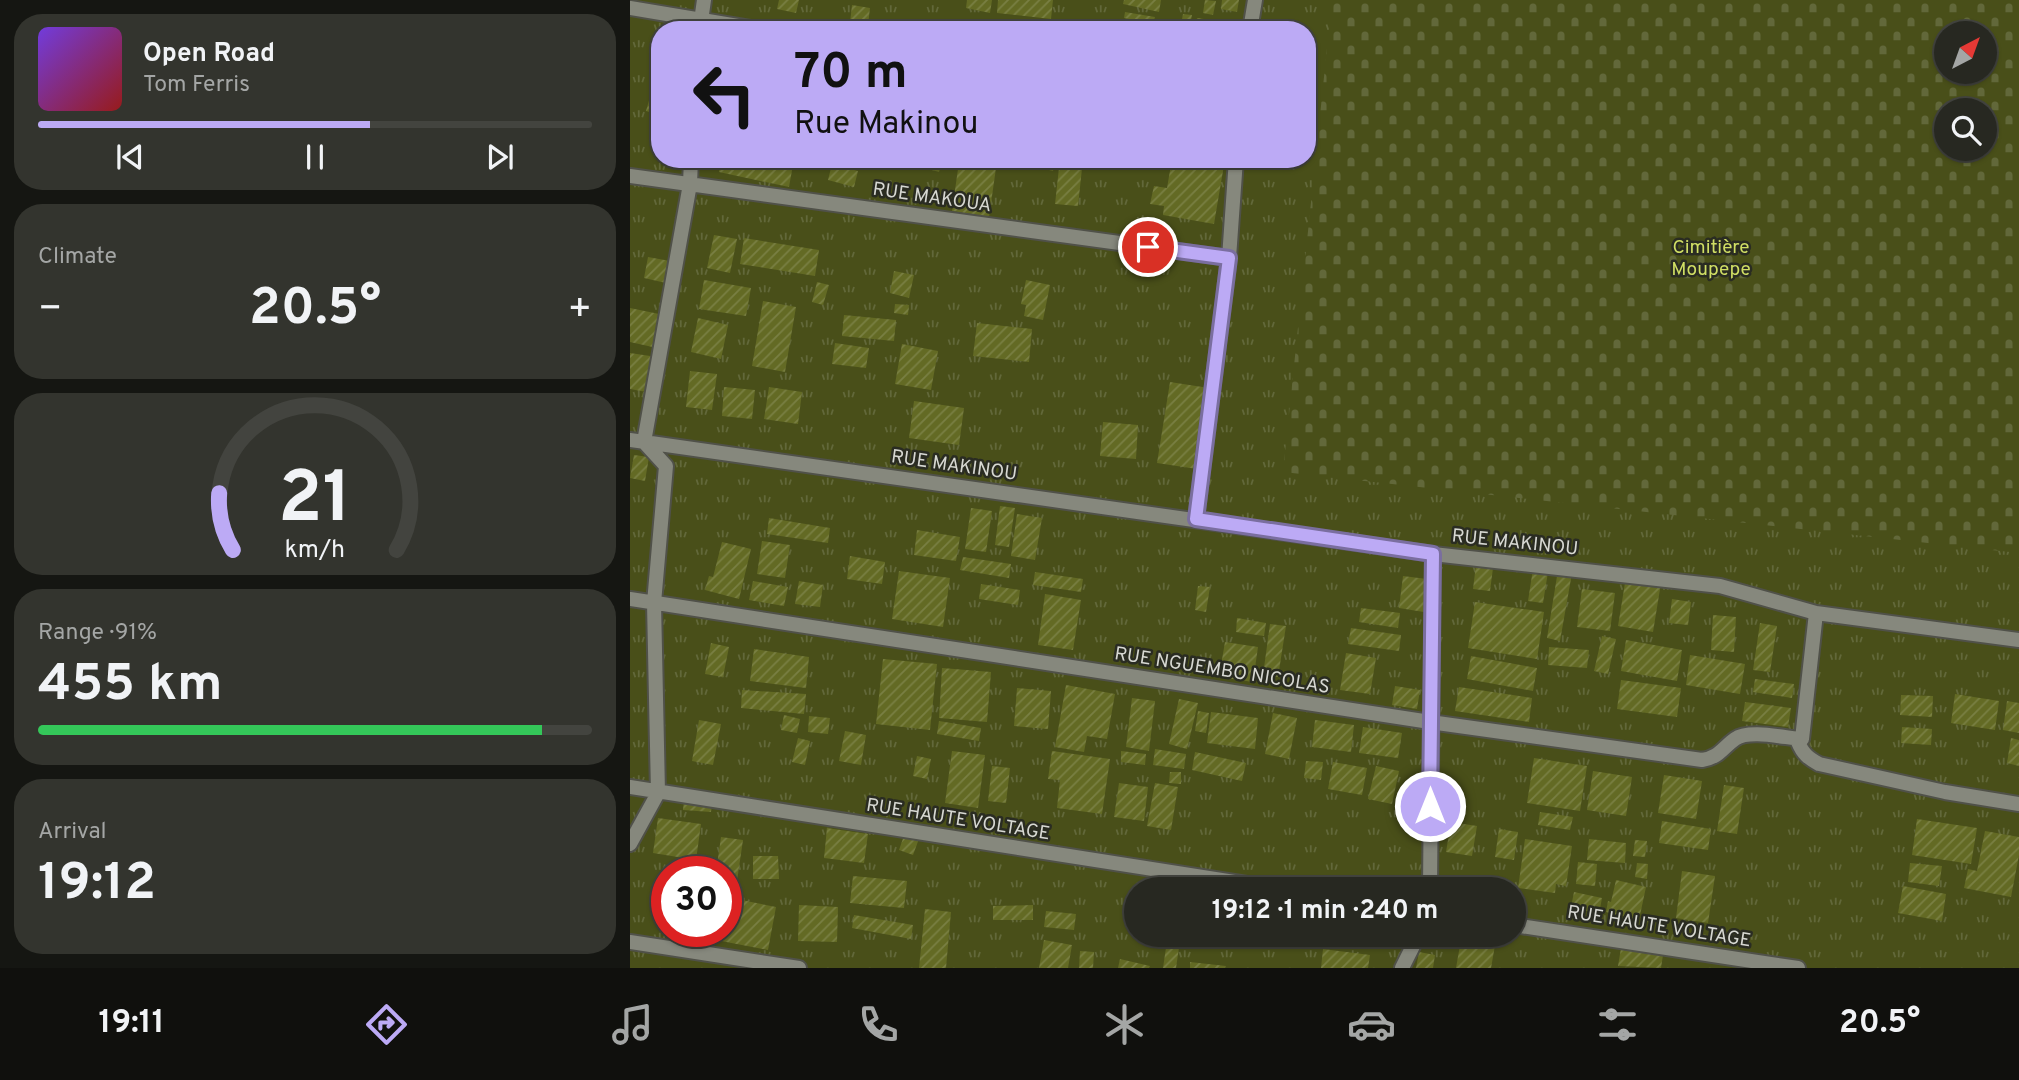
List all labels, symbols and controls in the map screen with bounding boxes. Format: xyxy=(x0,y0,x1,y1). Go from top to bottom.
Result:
north arrow xyxy=(1934,21,1997,84)
map controls xyxy=(1934,21,1997,161)
text: Open Road xyxy=(143,38,275,71)
text: 70 m xyxy=(794,44,908,106)
icon: left xyxy=(679,49,770,140)
text: Tom Ferris xyxy=(143,71,250,100)
button: search xyxy=(1934,98,1997,161)
text: Rue Makinou xyxy=(794,105,978,145)
icon: previous xyxy=(111,138,149,176)
icon: pause xyxy=(296,138,334,176)
icon: next xyxy=(481,138,519,176)
street label: RUE MAKOUA xyxy=(871,178,993,218)
pin xyxy=(1118,217,1178,277)
icon: arrive xyxy=(1129,228,1167,266)
park label: Cimitière Moupepe xyxy=(1671,236,1751,282)
text: Climate xyxy=(38,243,117,272)
text: 20.5° xyxy=(249,277,381,343)
text: − xyxy=(38,286,63,335)
text: + xyxy=(567,286,592,335)
street label: RUE MAKINOU xyxy=(889,445,1019,487)
text: 21 xyxy=(278,456,352,548)
street label: RUE MAKINOU xyxy=(1451,524,1579,562)
text: km/h xyxy=(285,535,345,567)
text: Range · 91% xyxy=(38,619,157,648)
street label: RUE NGUEMBO NICOLAS xyxy=(1113,642,1331,700)
text: 455 km xyxy=(38,653,223,719)
position arrow xyxy=(1393,769,1467,843)
street label: RUE HAUTE VOLTAGE xyxy=(864,794,1052,846)
text: Arrival xyxy=(38,818,107,847)
text: 19:12 xyxy=(38,852,156,918)
speed limit sign: 30 xyxy=(651,856,742,947)
text: 19:12 · 1 min · 240 m xyxy=(1212,895,1438,928)
street label: RUE HAUTE VOLTAGE xyxy=(1565,901,1753,953)
icon: directions xyxy=(362,1000,411,1049)
icon: music xyxy=(608,1000,657,1049)
icon: phone xyxy=(854,1000,903,1049)
icon: climate xyxy=(1100,1000,1149,1049)
icon: car xyxy=(1347,1000,1396,1049)
icon: filters xyxy=(1593,1000,1642,1049)
text: 19:11 xyxy=(99,1004,164,1044)
text: 20.5° xyxy=(1839,1004,1920,1044)

